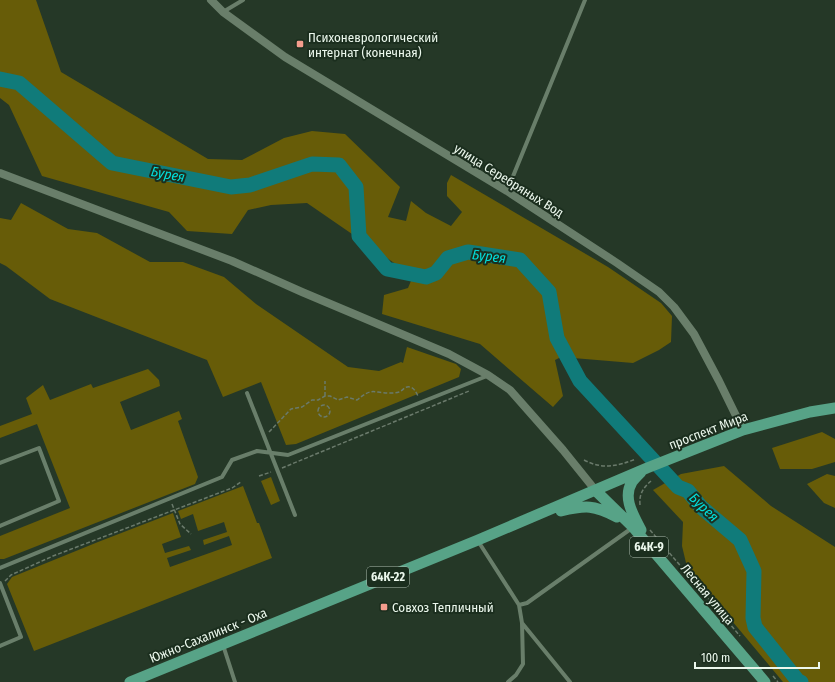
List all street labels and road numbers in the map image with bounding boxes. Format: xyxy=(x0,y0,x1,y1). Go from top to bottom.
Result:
street label: улица Серебряных Вод xyxy=(451,141,567,221)
street label: проспект Мира xyxy=(667,409,750,452)
road number: 64К-9 xyxy=(630,537,668,557)
street label: Лесная улица xyxy=(678,561,737,628)
road number: 64К-22 xyxy=(367,567,409,587)
street label: Южно-Сахалинск - Оха xyxy=(147,605,269,666)

